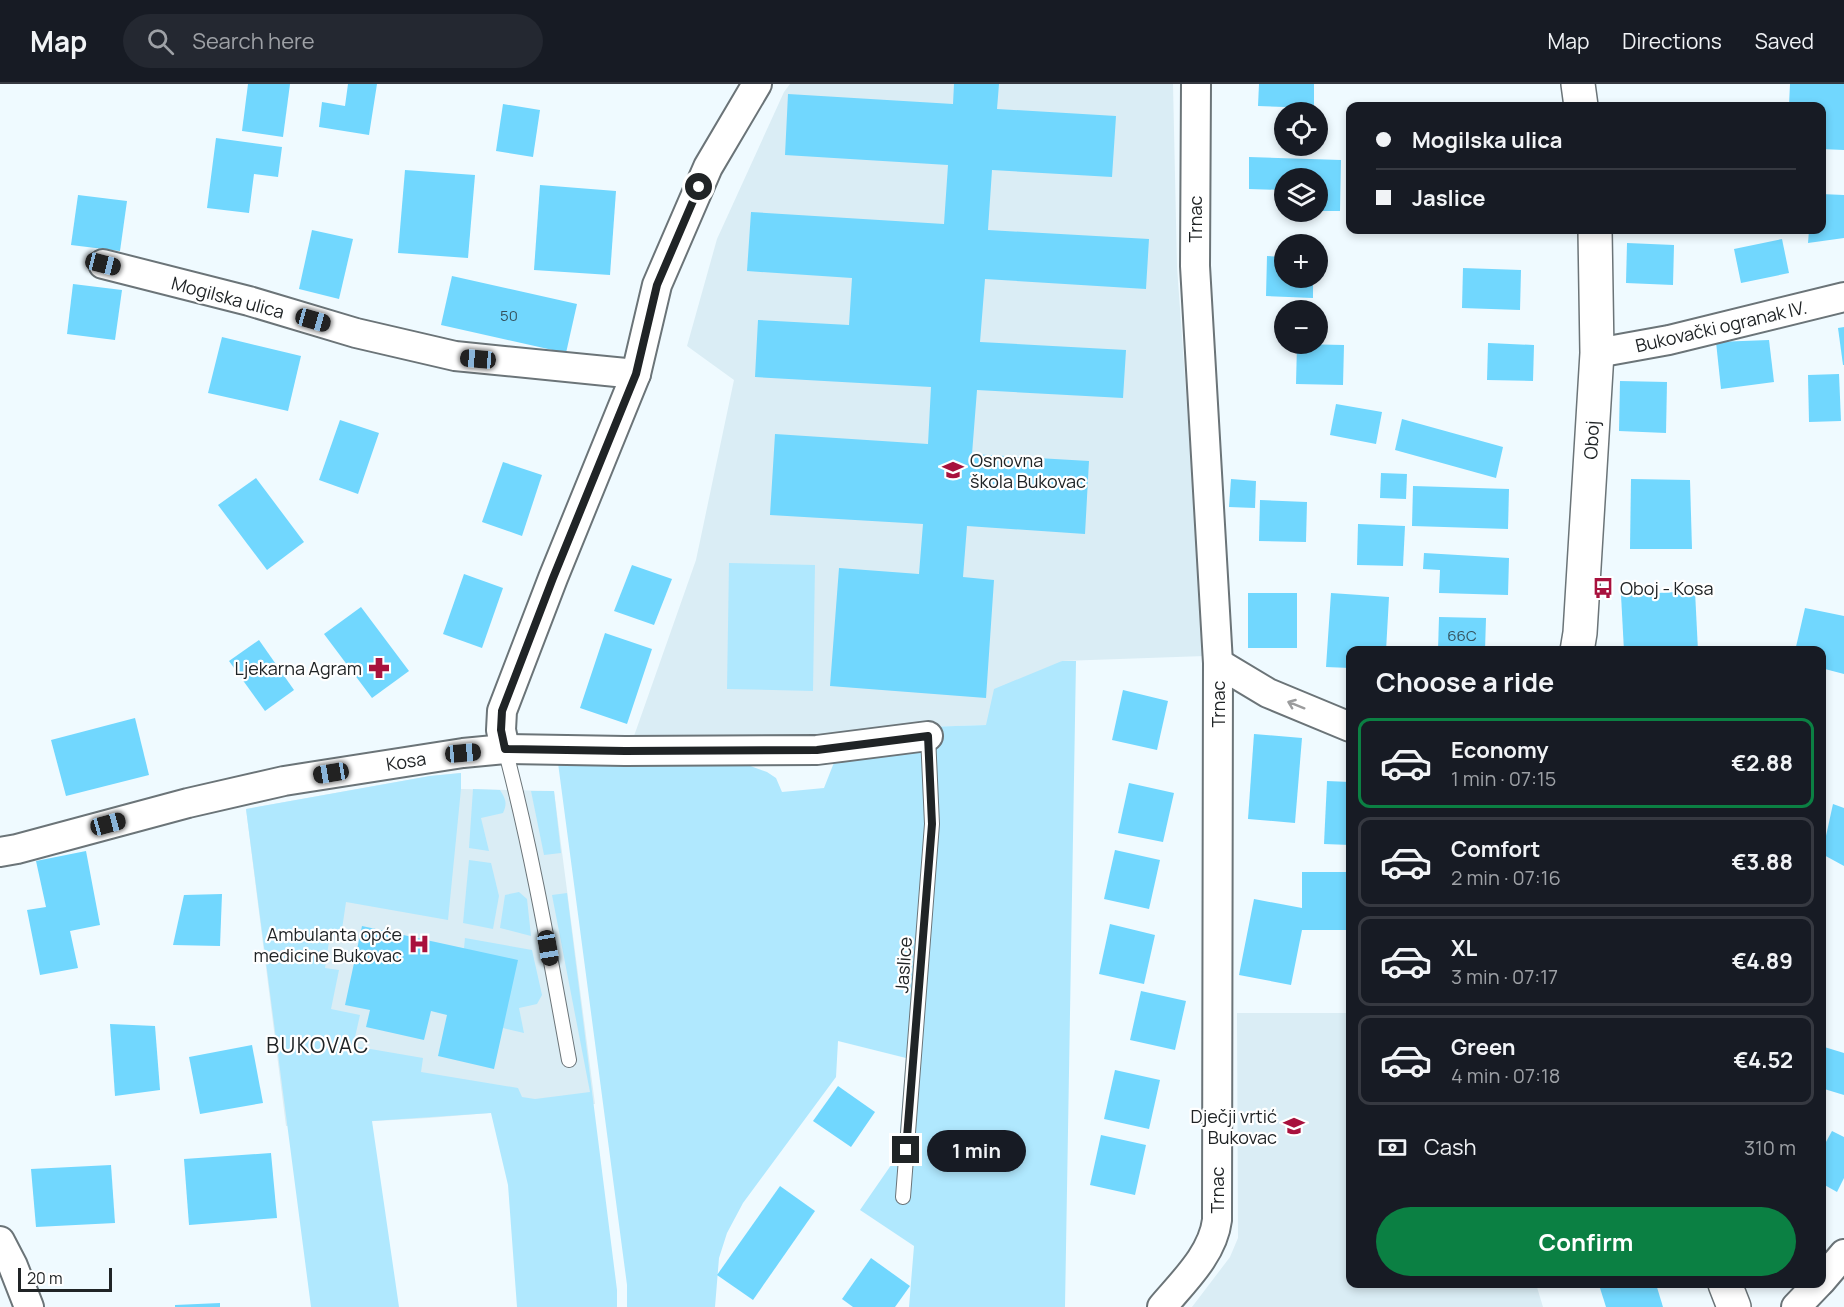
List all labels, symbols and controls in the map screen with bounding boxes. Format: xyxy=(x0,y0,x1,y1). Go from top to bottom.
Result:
search box xyxy=(123,14,543,68)
text: Map xyxy=(30,22,87,60)
icon: search xyxy=(144,25,177,58)
text: Search here xyxy=(192,26,315,56)
text: Map xyxy=(1548,27,1589,55)
text: Directions xyxy=(1622,27,1722,55)
text: Saved xyxy=(1755,27,1814,55)
map controls xyxy=(1274,102,1328,354)
button: locate xyxy=(1274,102,1328,156)
text: Mogilska ulica xyxy=(1412,125,1562,155)
button: layers xyxy=(1274,168,1328,222)
route start xyxy=(685,173,712,200)
text: Jaslice xyxy=(1412,183,1486,213)
street label: Trnac xyxy=(1183,195,1207,242)
button: + xyxy=(1274,234,1328,288)
car xyxy=(83,251,123,277)
street label: Mogilska ulica xyxy=(169,270,287,324)
street label: Bukovački ogranak IV. xyxy=(1633,295,1809,357)
button: − xyxy=(1274,300,1328,354)
house number: 50 xyxy=(500,305,518,326)
car xyxy=(293,306,333,334)
car xyxy=(459,348,497,370)
street label: Oboj xyxy=(1578,420,1604,460)
place label: Osnovna škola Bukovac xyxy=(970,448,1086,493)
school or university icon: Osnovna škola Bukovac xyxy=(941,458,965,482)
bus stop icon: Oboj - Kosa xyxy=(1591,576,1615,600)
place label: Oboj - Kosa xyxy=(1620,576,1714,600)
house number: 66C xyxy=(1447,625,1477,646)
place label: Ljekarna Agram xyxy=(235,656,362,680)
pharmacy icon: Ljekarna Agram xyxy=(367,656,391,680)
text: Choose a ride xyxy=(1376,663,1554,700)
street label: Trnac xyxy=(1206,680,1230,727)
one-way arrow xyxy=(1287,699,1306,710)
text: Economy xyxy=(1451,735,1549,765)
icon: car xyxy=(1379,736,1433,790)
car xyxy=(444,742,482,764)
street label: Kosa xyxy=(384,746,428,776)
text: €2.88 xyxy=(1731,748,1793,778)
car xyxy=(312,761,350,785)
text: 1 min · 07:15 xyxy=(1451,765,1556,792)
car xyxy=(88,811,128,837)
text: Comfort xyxy=(1451,834,1540,864)
icon: car xyxy=(1379,835,1433,889)
text: €3.88 xyxy=(1732,847,1793,877)
text: 2 min · 07:16 xyxy=(1451,864,1561,891)
place label: Ambulanta opće medicine Bukovac xyxy=(253,922,402,967)
car xyxy=(536,929,560,967)
hospital icon: Ambulanta opće medicine Bukovac xyxy=(407,932,431,956)
text: XL xyxy=(1451,933,1477,963)
icon: car xyxy=(1379,934,1433,988)
street label: Jaslice xyxy=(889,936,917,994)
text: €4.89 xyxy=(1732,946,1793,976)
text: 3 min · 07:17 xyxy=(1451,963,1558,990)
district label: BUKOVAC xyxy=(266,1031,370,1059)
text: Green xyxy=(1451,1032,1516,1062)
icon: car xyxy=(1379,1033,1433,1087)
text: €4.52 xyxy=(1733,1045,1793,1075)
text: 4 min · 07:18 xyxy=(1451,1062,1560,1089)
place label: Dječji vrtić Bukovac xyxy=(1191,1104,1277,1149)
school or university icon: Dječji vrtić Bukovac xyxy=(1282,1114,1306,1138)
callout: 1 min xyxy=(927,1129,1026,1171)
icon: cash xyxy=(1376,1131,1409,1164)
text: Cash xyxy=(1424,1132,1477,1162)
text: 310 m xyxy=(1744,1134,1796,1161)
route end xyxy=(892,1136,919,1163)
text: 1 min xyxy=(952,1137,1001,1164)
street label: Trnac xyxy=(1205,1166,1229,1213)
button: Confirm xyxy=(1376,1207,1796,1276)
scale bar xyxy=(18,1265,112,1292)
text: 20 m xyxy=(27,1267,63,1289)

